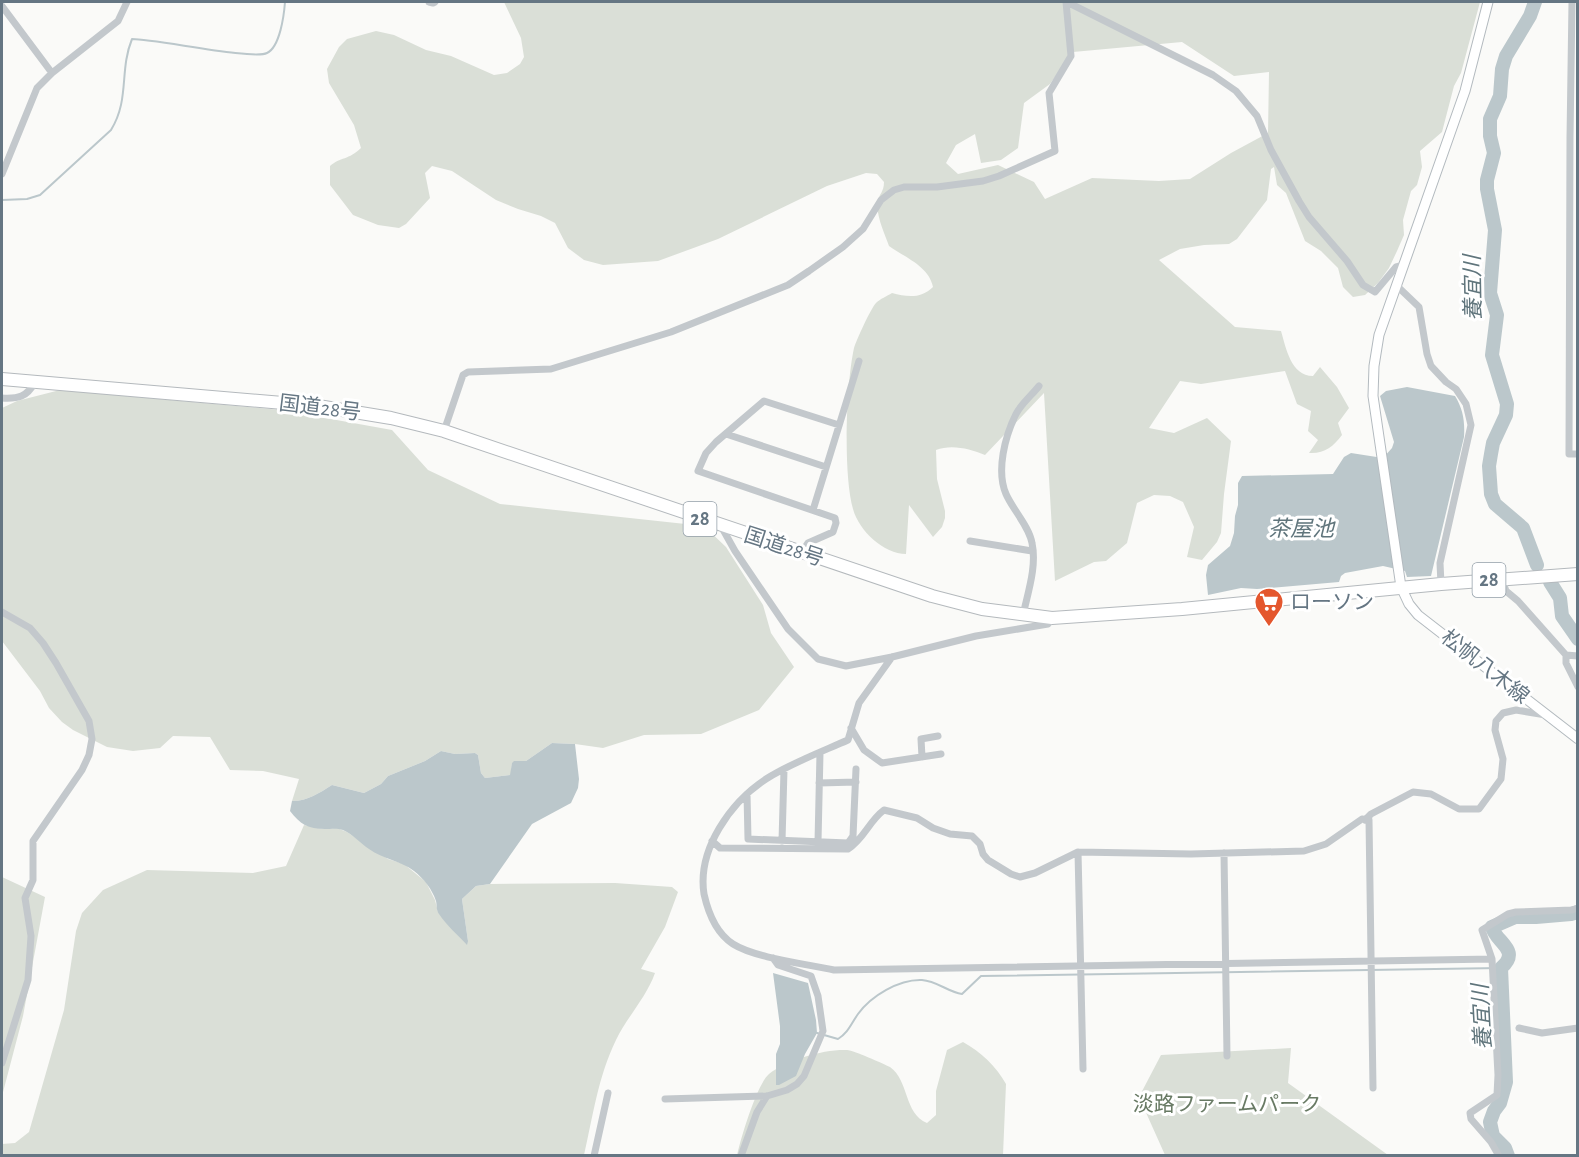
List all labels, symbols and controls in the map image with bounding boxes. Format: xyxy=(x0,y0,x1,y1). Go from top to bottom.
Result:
water label: 養宜川 xyxy=(1460,253,1485,321)
street label: 国道28号 xyxy=(278,392,362,423)
road number: 28 xyxy=(684,502,716,536)
water label: 茶屋池 xyxy=(1268,517,1336,540)
street label: 国道28号 xyxy=(742,523,827,570)
road number: 28 xyxy=(1472,563,1506,597)
supermarket icon: ローソン xyxy=(1253,586,1285,628)
place label: ローソン xyxy=(1290,592,1374,613)
street label: 松帆八木線 xyxy=(1437,626,1533,708)
water label: 養宜川 xyxy=(1468,981,1495,1051)
park label: 淡路ファームパーク xyxy=(1133,1093,1321,1115)

